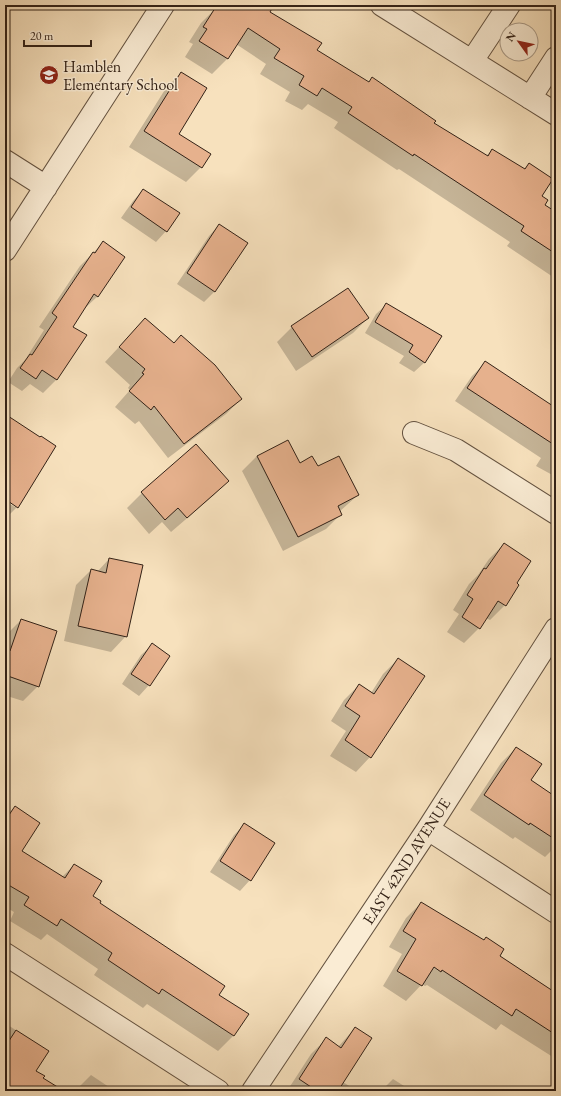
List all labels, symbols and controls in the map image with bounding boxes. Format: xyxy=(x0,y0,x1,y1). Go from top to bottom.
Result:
scale bar xyxy=(24,22,91,48)
north arrow xyxy=(499,22,539,62)
text: 20 m xyxy=(30,28,54,44)
text: N xyxy=(502,29,519,44)
place label: Hamblen Elementary School xyxy=(63,56,178,95)
school or university icon: Hamblen Elementary School xyxy=(38,64,60,86)
street label: EAST 42ND AVENUE xyxy=(358,794,455,929)

